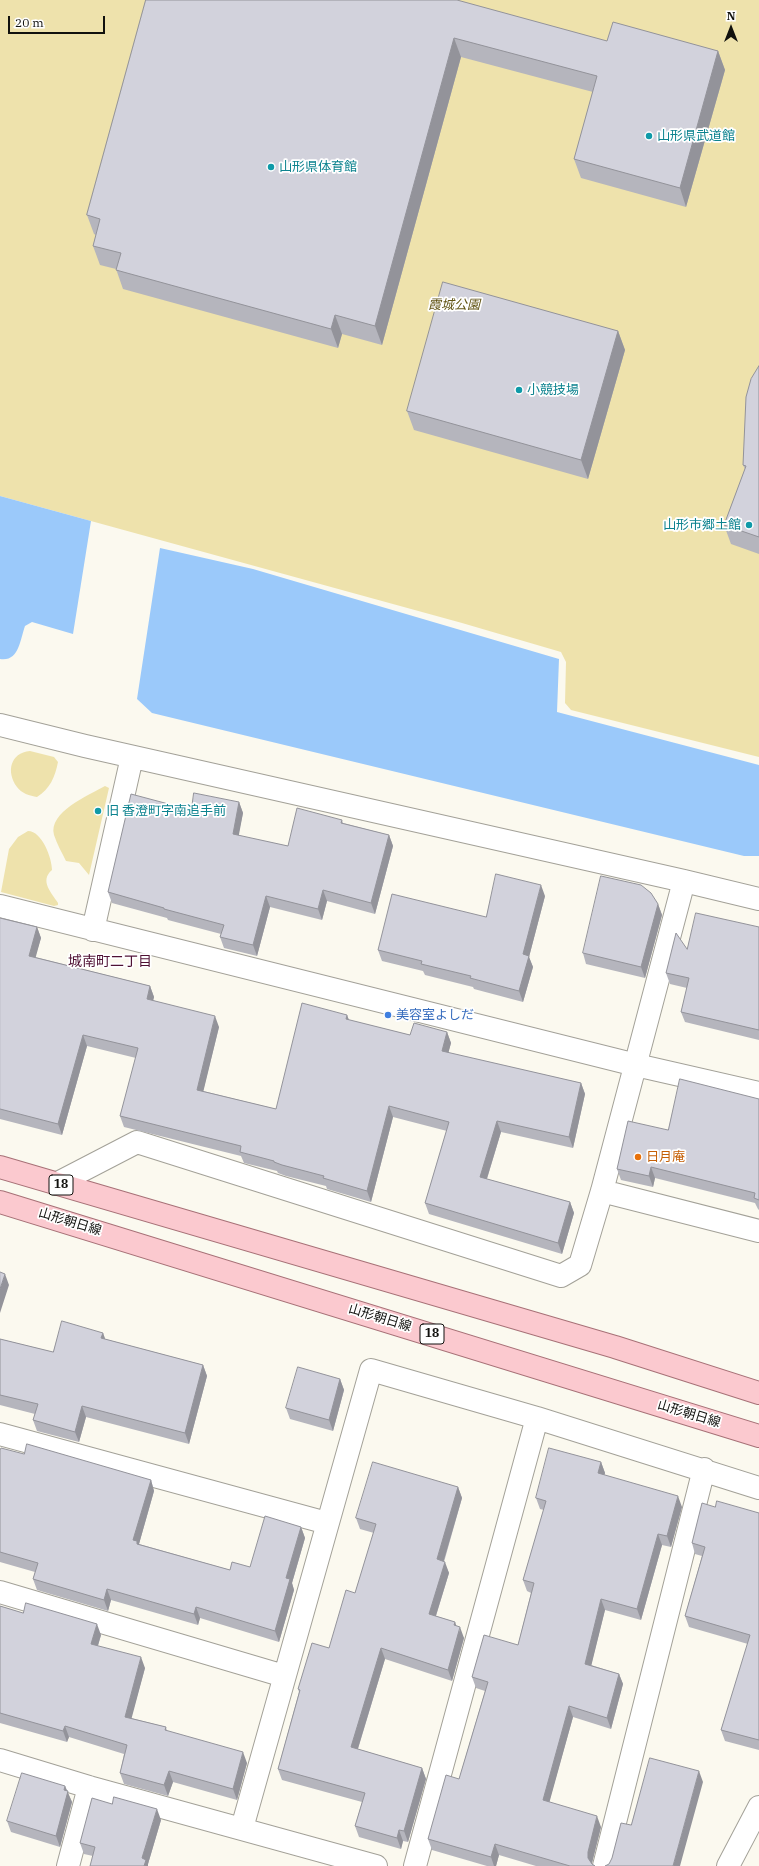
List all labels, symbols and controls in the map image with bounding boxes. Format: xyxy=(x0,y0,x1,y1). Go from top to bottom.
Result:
scale bar xyxy=(10,8,107,34)
north arrow xyxy=(711,8,751,48)
text: N xyxy=(727,9,735,23)
text: 20 m xyxy=(15,15,44,30)
place label: 山形県武道館 xyxy=(657,128,735,144)
marker: 山形県武道館 xyxy=(644,131,654,141)
place label: 山形県体育館 xyxy=(279,159,357,175)
marker: 山形県体育館 xyxy=(266,162,276,172)
park label: 霞城公園 xyxy=(428,297,480,313)
place label: 小競技場 xyxy=(527,382,579,398)
marker: 小競技場 xyxy=(514,385,524,395)
place label: 山形市郷土館 xyxy=(663,517,741,533)
marker: 山形市郷土館 xyxy=(744,520,754,530)
place label: 旧 香澄町字南追手前 xyxy=(106,803,226,819)
marker: 旧 香澄町字南追手前 xyxy=(93,806,103,816)
district label: 城南町二丁目 xyxy=(68,954,152,970)
place label: 美容室よしだ xyxy=(396,1007,474,1023)
marker: 美容室よしだ xyxy=(383,1010,393,1020)
place label: 日月庵 xyxy=(646,1149,685,1165)
marker: 日月庵 xyxy=(633,1152,643,1162)
road number: 18 xyxy=(49,1175,73,1195)
street label: 山形朝日線 xyxy=(37,1205,103,1239)
street label: 山形朝日線 xyxy=(347,1301,413,1335)
road number: 18 xyxy=(420,1324,444,1344)
street label: 山形朝日線 xyxy=(656,1397,722,1431)

